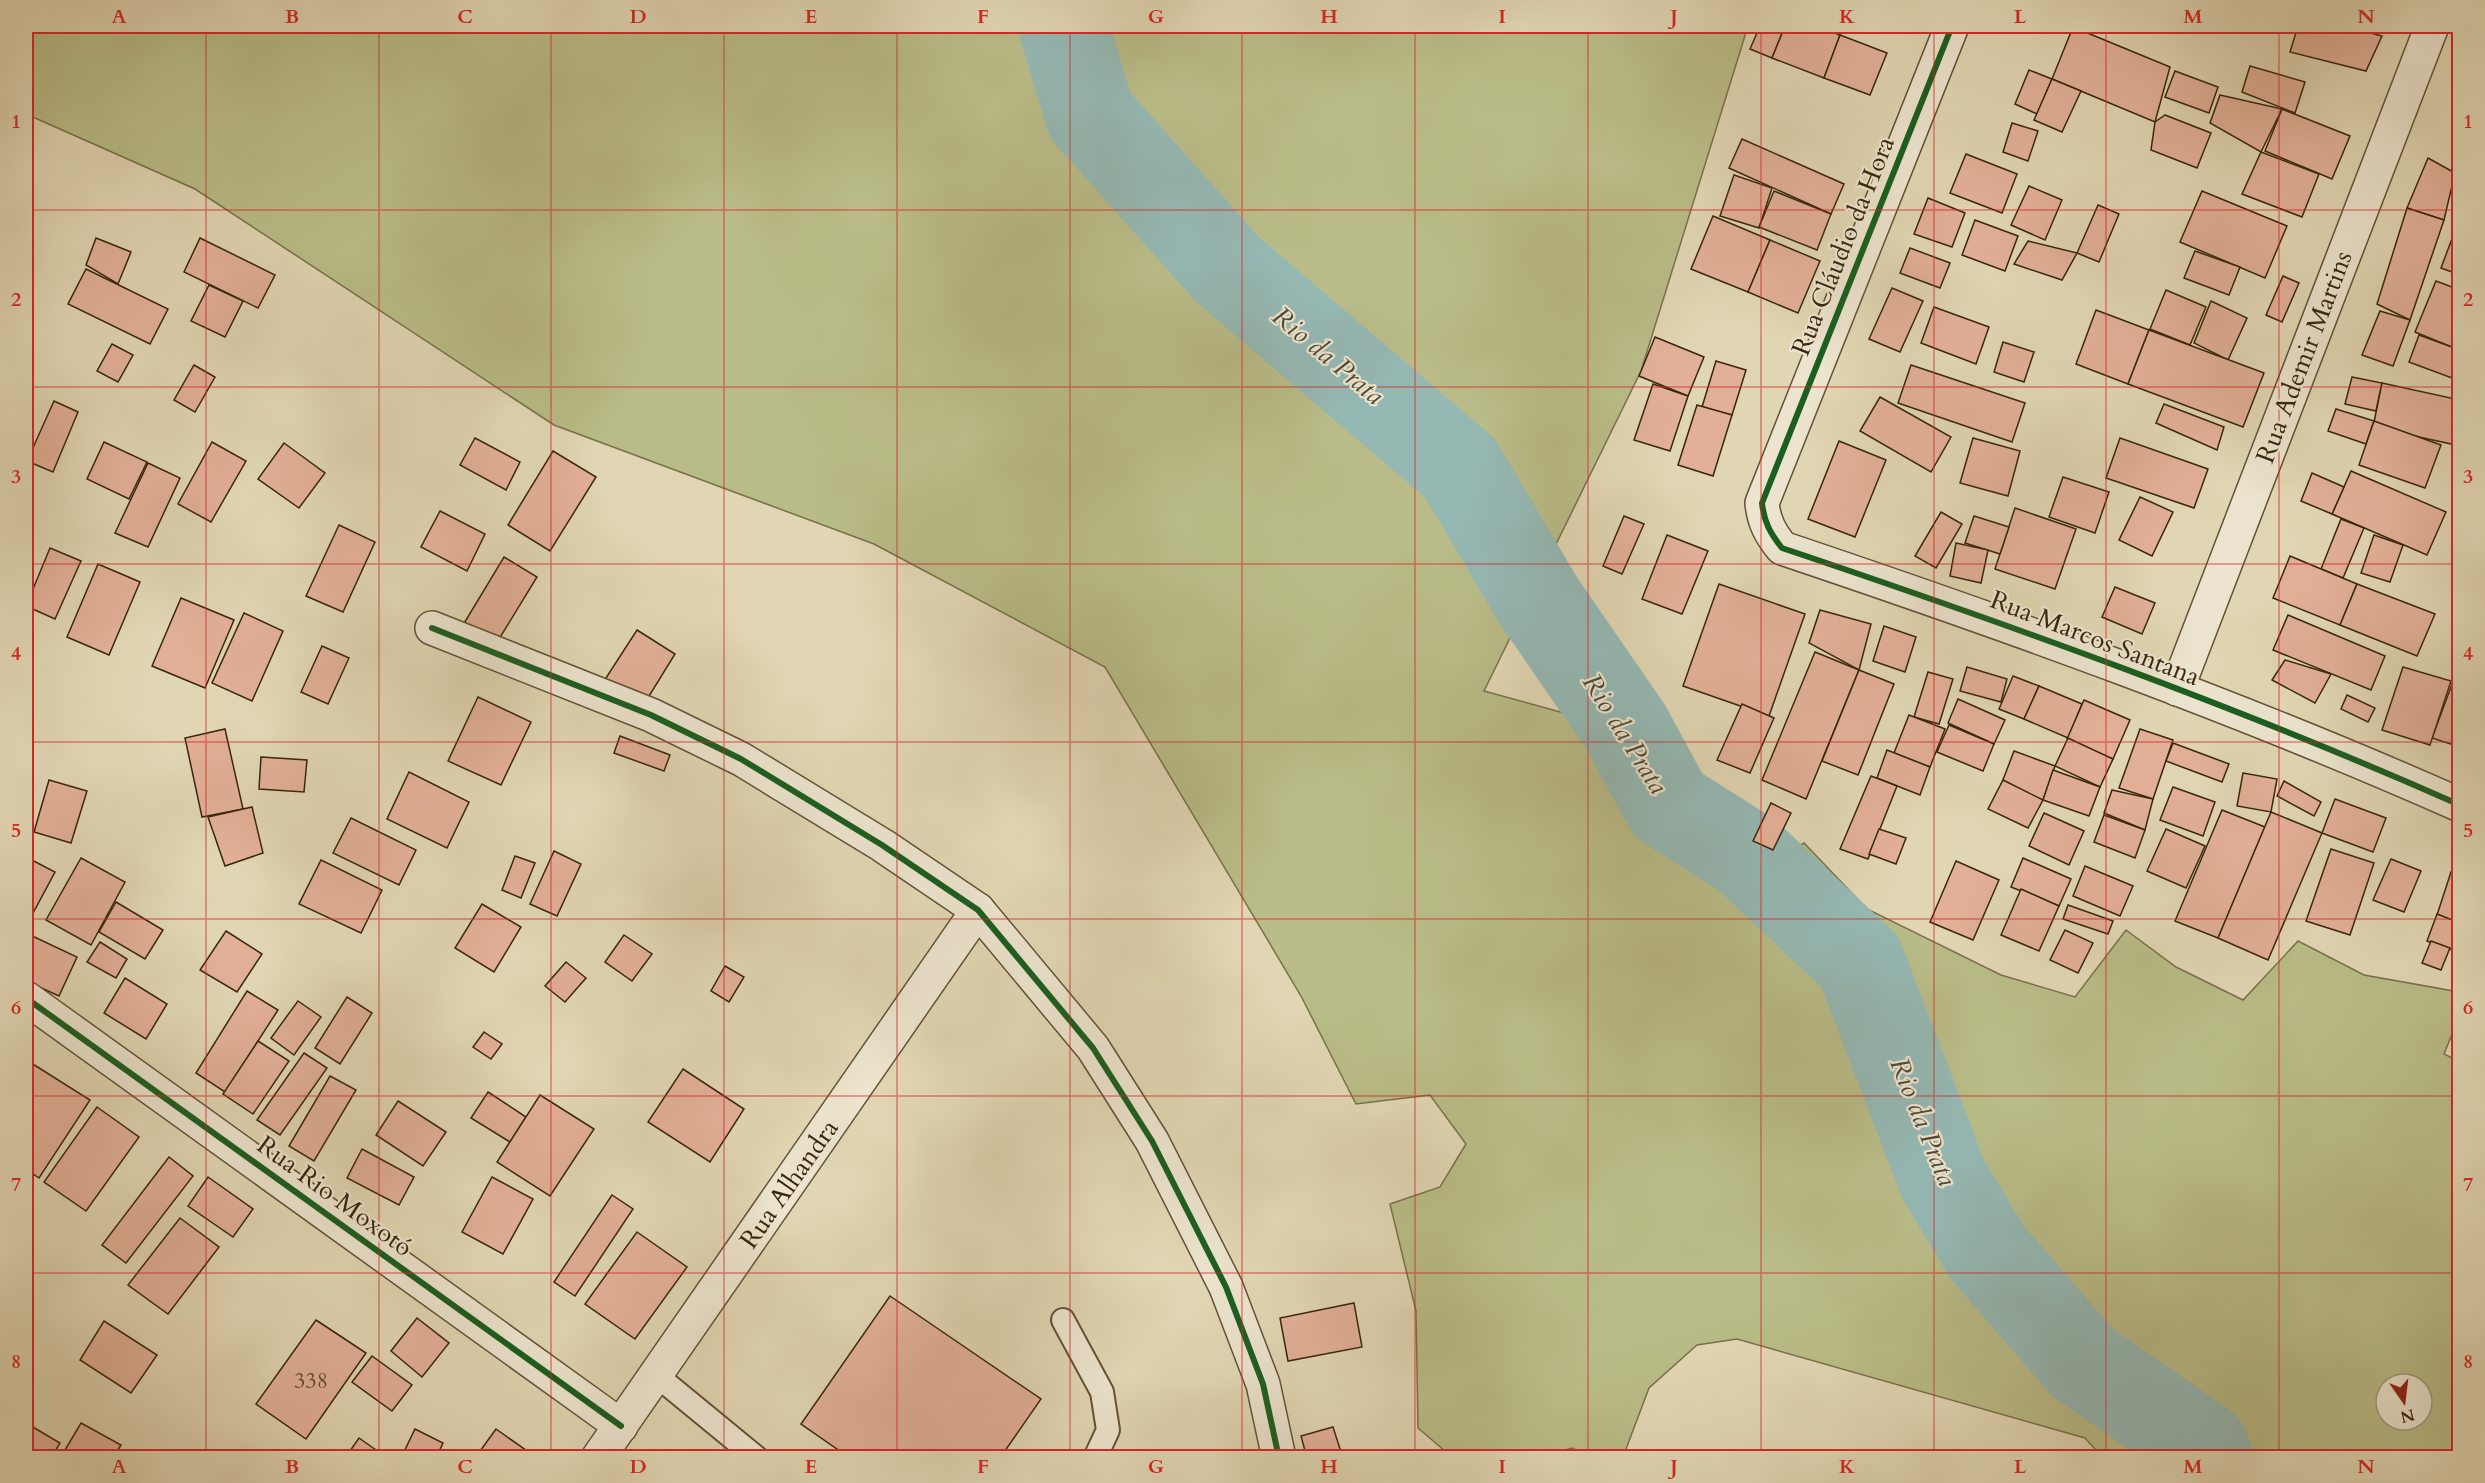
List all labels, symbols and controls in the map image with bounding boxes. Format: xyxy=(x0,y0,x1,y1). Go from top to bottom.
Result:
text: A xyxy=(111,3,127,30)
text: B xyxy=(285,3,299,30)
text: C xyxy=(457,3,473,30)
text: D xyxy=(629,3,647,30)
text: E xyxy=(805,3,817,30)
text: F xyxy=(977,3,989,30)
text: G xyxy=(1148,3,1164,30)
text: H xyxy=(1320,3,1338,30)
text: I xyxy=(1498,3,1506,30)
text: J xyxy=(1667,3,1678,30)
text: K xyxy=(1839,3,1856,30)
text: L xyxy=(2014,3,2027,30)
text: M xyxy=(2183,3,2203,30)
text: N xyxy=(2357,3,2375,30)
text: 1 xyxy=(11,108,21,135)
text: 1 xyxy=(2463,108,2473,135)
street label: Rua Cláudio da Hora xyxy=(1783,131,1903,361)
street label: Rua Ademir Martins xyxy=(2247,246,2361,468)
text: 2 xyxy=(11,286,21,313)
text: 2 xyxy=(2463,286,2473,313)
water label: Rio da Prata xyxy=(1264,298,1392,414)
text: 3 xyxy=(11,463,21,490)
text: 3 xyxy=(2463,463,2473,490)
street label: Rua Marcos Santana xyxy=(1985,582,2205,694)
text: 4 xyxy=(11,640,21,667)
text: 4 xyxy=(2463,640,2473,667)
water label: Rio da Prata xyxy=(1573,667,1677,801)
text: 5 xyxy=(11,817,21,844)
text: 5 xyxy=(2463,817,2473,844)
text: 6 xyxy=(11,994,21,1021)
text: 6 xyxy=(2463,994,2473,1021)
water label: Rio da Prata xyxy=(1880,1052,1966,1192)
street label: Rua Alhandra xyxy=(732,1112,846,1256)
street label: Rua Rio Moxotó xyxy=(250,1128,420,1264)
text: 7 xyxy=(11,1171,21,1198)
text: 7 xyxy=(2463,1171,2473,1198)
text: 8 xyxy=(11,1348,21,1375)
text: 8 xyxy=(2463,1348,2473,1375)
house number: 338 xyxy=(294,1366,328,1396)
north arrow xyxy=(2374,1372,2434,1432)
text: N xyxy=(2398,1403,2417,1428)
text: A xyxy=(111,1453,127,1480)
text: B xyxy=(285,1453,299,1480)
text: C xyxy=(457,1453,473,1480)
text: D xyxy=(629,1453,647,1480)
text: E xyxy=(805,1453,817,1480)
text: F xyxy=(977,1453,989,1480)
text: G xyxy=(1148,1453,1164,1480)
text: H xyxy=(1320,1453,1338,1480)
text: I xyxy=(1498,1453,1506,1480)
text: J xyxy=(1667,1453,1678,1480)
text: K xyxy=(1839,1453,1856,1480)
text: L xyxy=(2014,1453,2027,1480)
text: M xyxy=(2183,1453,2203,1480)
text: N xyxy=(2357,1453,2375,1480)

